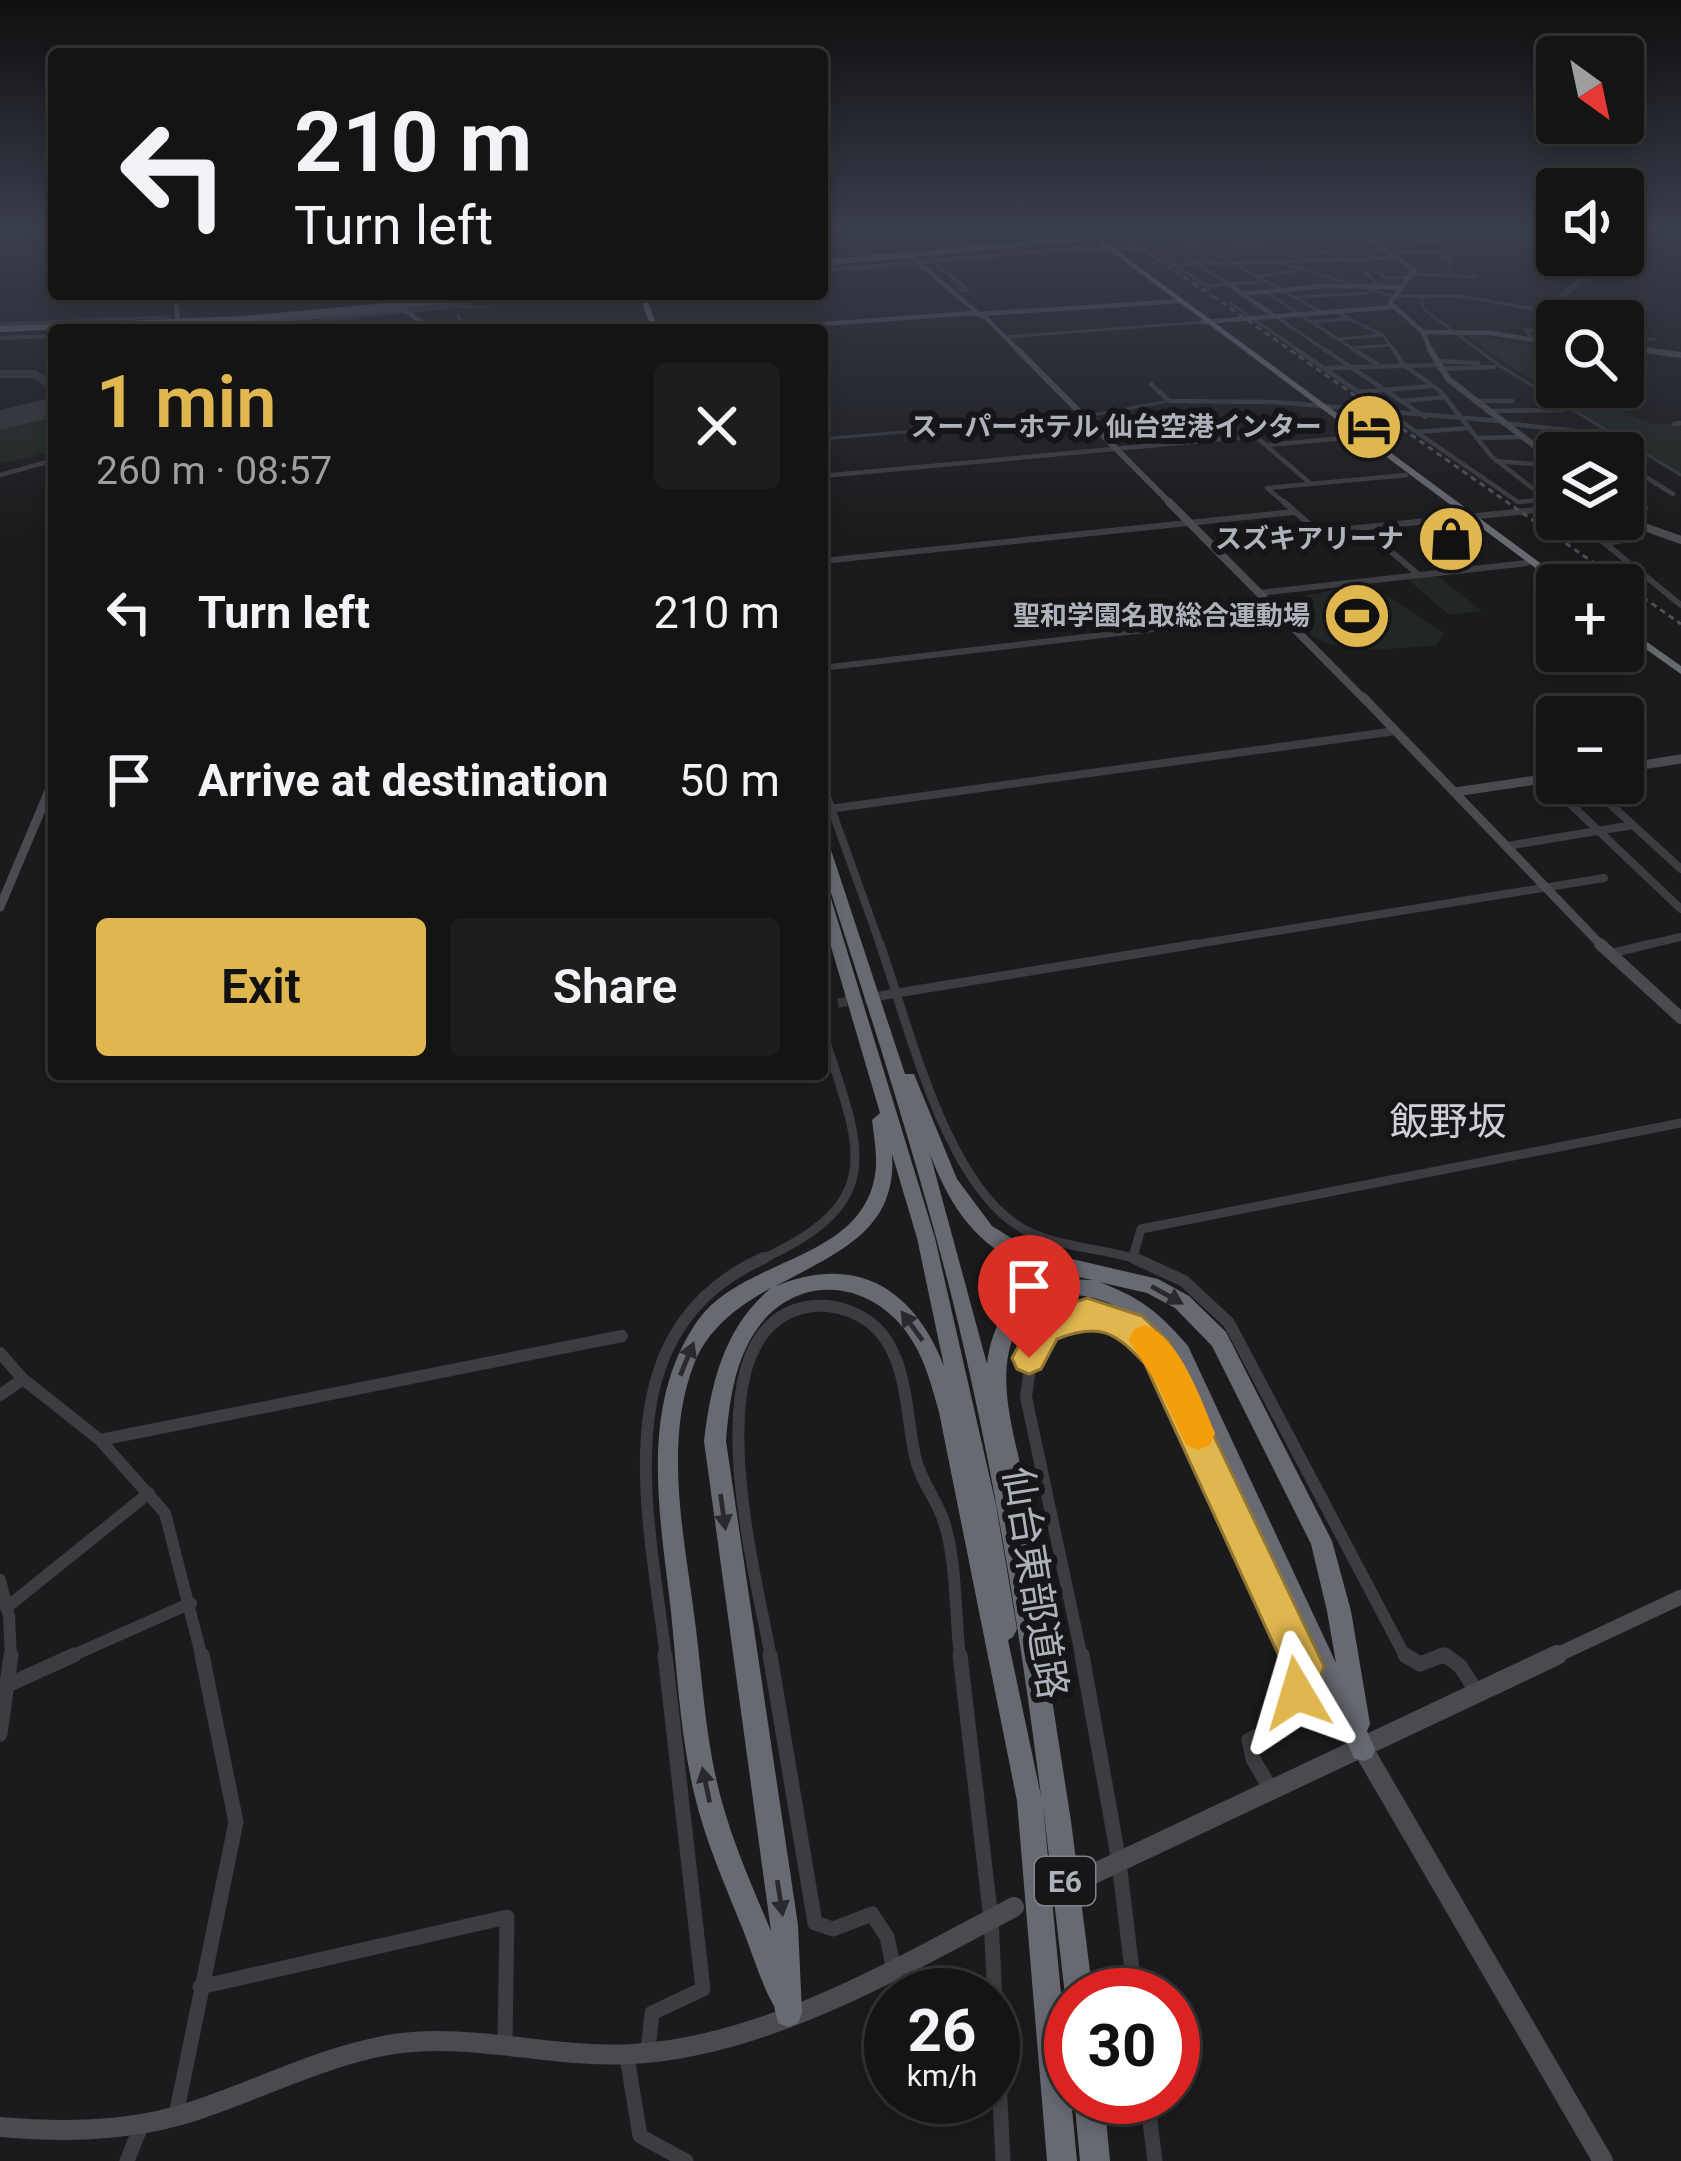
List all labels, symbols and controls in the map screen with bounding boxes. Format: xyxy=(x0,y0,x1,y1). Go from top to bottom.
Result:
north arrow xyxy=(1536,36,1644,144)
map controls xyxy=(1536,36,1644,804)
text: 210 m xyxy=(294,93,532,192)
icon: left xyxy=(96,96,252,252)
button: sound xyxy=(1536,168,1644,276)
text: Turn left xyxy=(294,194,493,257)
button: search xyxy=(1536,300,1644,408)
text: 1 min xyxy=(96,360,277,445)
button: close xyxy=(654,363,780,489)
hotel icon: スーパーホテル 仙台空港インター xyxy=(1334,392,1404,462)
place label: スーパーホテル 仙台空港インター xyxy=(911,411,1322,443)
button: layers xyxy=(1536,432,1644,540)
text: 260 m · 08:57 xyxy=(96,448,332,494)
shop icon: スズキアリーナ xyxy=(1416,504,1486,574)
place label: スズキアリーナ xyxy=(1215,523,1404,555)
button: + xyxy=(1536,564,1644,672)
icon: left xyxy=(96,579,162,645)
sports icon: 聖和学園名取総合運動場 xyxy=(1322,581,1392,651)
text: Turn left xyxy=(198,586,370,639)
text: 210 m xyxy=(654,586,780,639)
place label: 聖和学園名取総合運動場 xyxy=(1013,600,1310,632)
button: − xyxy=(1536,696,1644,804)
icon: arrive xyxy=(96,747,162,813)
text: Arrive at destination xyxy=(198,754,609,807)
text: 50 m xyxy=(679,754,780,807)
button: Exit xyxy=(96,918,426,1056)
button: Share xyxy=(450,918,780,1056)
district label: 飯野坂 xyxy=(1389,1099,1507,1145)
pin xyxy=(978,1235,1080,1358)
icon: arrive xyxy=(996,1253,1062,1319)
one-way arrow xyxy=(1150,1283,1184,1304)
one-way arrow xyxy=(900,1311,924,1342)
one-way arrow xyxy=(678,1340,697,1376)
street label: 仙台東部道路 xyxy=(994,1464,1076,1702)
one-way arrow xyxy=(714,1494,733,1531)
position arrow xyxy=(1234,1630,1360,1756)
one-way arrow xyxy=(696,1766,715,1804)
road number: E6 xyxy=(1035,1857,1095,1905)
one-way arrow xyxy=(771,1880,790,1917)
speed limit sign: 30 xyxy=(1044,1968,1200,2124)
text: 26 xyxy=(908,1995,976,2066)
text: km/h xyxy=(907,2058,977,2093)

